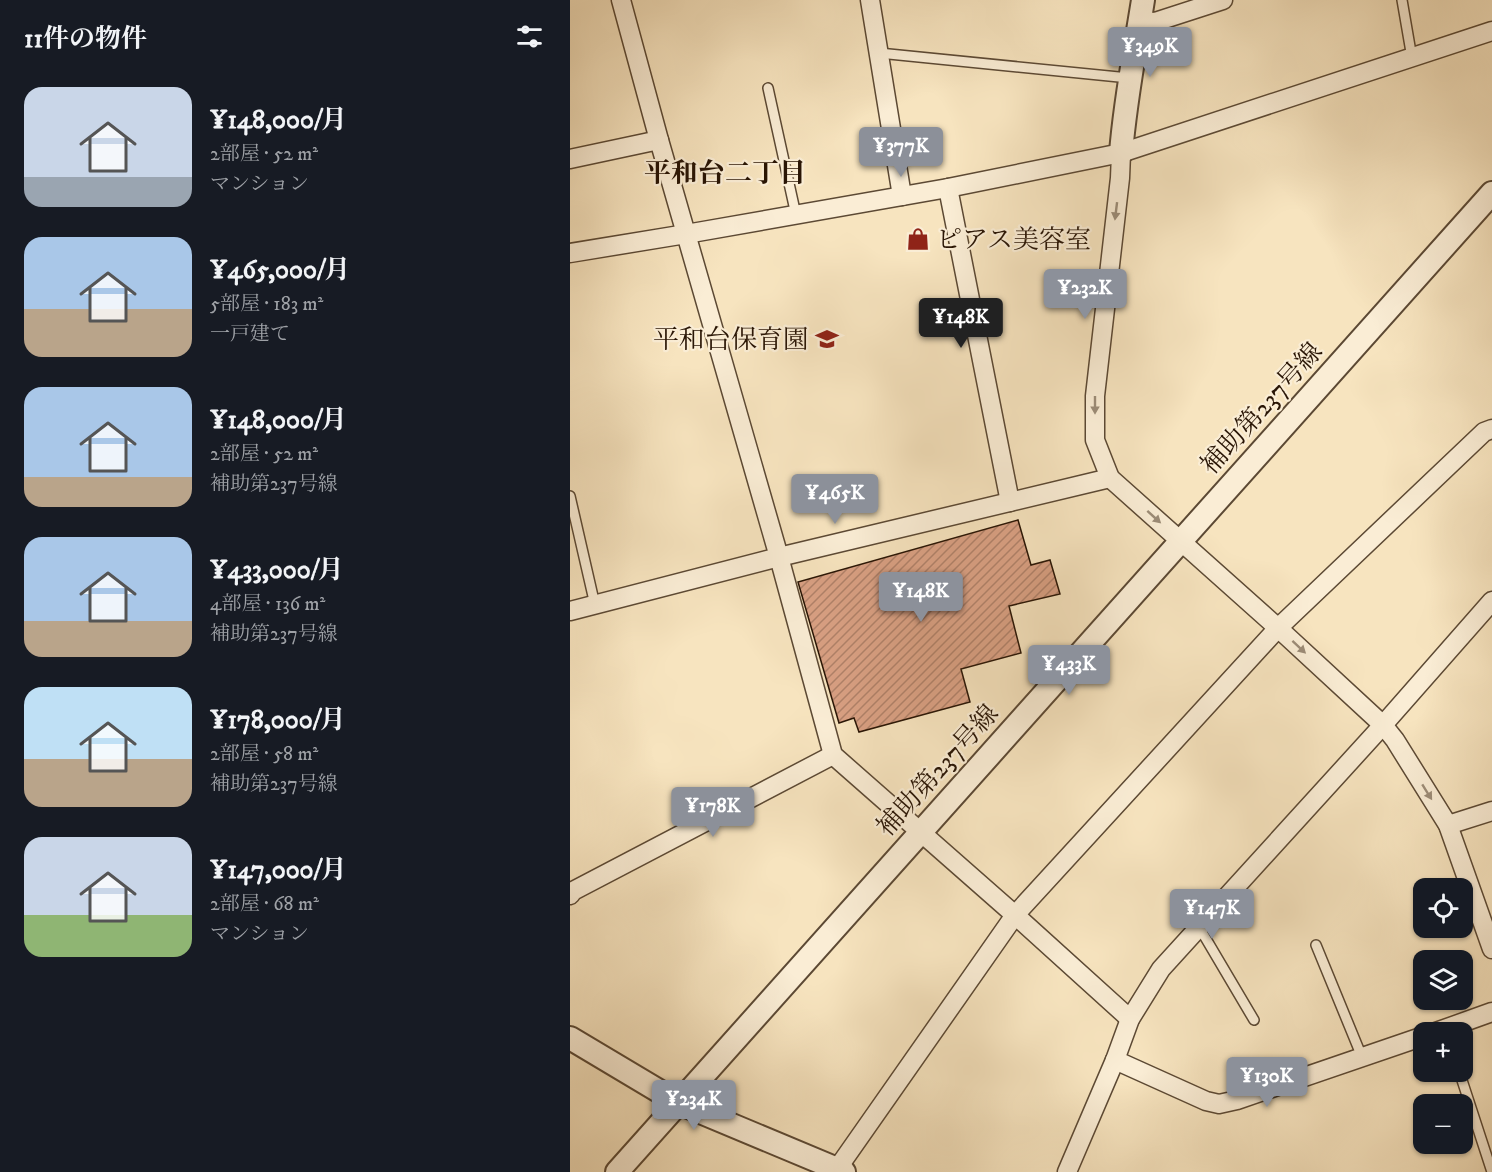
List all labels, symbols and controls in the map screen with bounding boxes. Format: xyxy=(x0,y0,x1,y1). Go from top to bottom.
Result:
icon: filters xyxy=(513,20,546,53)
text: 11件の物件 xyxy=(24,23,147,56)
pin: ¥349K xyxy=(1108,27,1192,78)
text: ¥349K xyxy=(1122,34,1178,59)
text: ¥148,000/月 xyxy=(210,104,347,137)
icon: home xyxy=(72,111,144,183)
pin: ¥377K xyxy=(859,127,943,178)
text: ¥377K xyxy=(873,134,929,159)
text: 2部屋 · 52 m² xyxy=(210,142,318,167)
district label: 平和台二丁目 xyxy=(644,157,806,191)
text: マンション xyxy=(210,172,309,197)
one-way arrow xyxy=(1111,202,1121,221)
place label: ピアス美容室 xyxy=(936,224,1091,257)
shop icon: ピアス美容室 xyxy=(905,226,931,252)
text: ¥465,000/月 xyxy=(210,254,350,287)
icon: home xyxy=(72,261,144,333)
pin: ¥232K xyxy=(1043,269,1127,320)
text: ¥232K xyxy=(1058,276,1112,301)
text: 5部屋 · 183 m² xyxy=(210,292,323,317)
pin: ¥148K xyxy=(919,298,1003,349)
text: ¥148K xyxy=(933,305,989,330)
text: 一戸建て xyxy=(210,322,290,347)
place label: 平和台保育園 xyxy=(653,324,809,357)
school or university icon: 平和台保育園 xyxy=(814,326,840,352)
street label: 補助第237号線 xyxy=(1194,336,1330,482)
one-way arrow xyxy=(1090,396,1100,415)
text: ¥148,000/月 xyxy=(210,404,347,437)
icon: home xyxy=(72,411,144,483)
text: 2部屋 · 52 m² xyxy=(210,442,318,467)
text: 補助第237号線 xyxy=(210,472,338,497)
pin: ¥465K xyxy=(793,474,877,525)
text: ¥465K xyxy=(805,481,865,506)
one-way arrow xyxy=(1146,510,1161,523)
text: ¥433,000/月 xyxy=(210,554,344,587)
icon: home xyxy=(72,561,144,633)
pin: ¥148K xyxy=(879,572,963,623)
text: ¥148K xyxy=(893,579,949,604)
text: 4部屋 · 136 m² xyxy=(210,592,325,617)
text: 補助第237号線 xyxy=(210,622,338,647)
one-way arrow xyxy=(1291,640,1306,653)
pin: ¥433K xyxy=(1027,645,1111,696)
text: ¥433K xyxy=(1042,652,1096,677)
street label: 補助第237号線 xyxy=(870,698,1006,844)
text: ¥178,000/月 xyxy=(210,704,346,737)
icon: home xyxy=(72,711,144,783)
text: 2部屋 · 58 m² xyxy=(210,742,318,767)
text: 補助第237号線 xyxy=(210,772,338,797)
one-way arrow xyxy=(1422,784,1433,800)
pin: ¥178K xyxy=(671,787,755,838)
text: ¥178K xyxy=(685,794,741,819)
text: ¥147,000/月 xyxy=(210,854,347,887)
icon: home xyxy=(72,861,144,933)
map controls xyxy=(1413,878,1473,1154)
button: locate xyxy=(1413,878,1473,938)
pin: ¥147K xyxy=(1170,889,1254,940)
text: 2部屋 · 68 m² xyxy=(210,892,319,917)
text: ¥147K xyxy=(1184,896,1240,921)
text: マンション xyxy=(210,922,309,947)
button: layers xyxy=(1413,950,1473,1010)
button: + xyxy=(1413,1022,1473,1082)
pin: ¥130K xyxy=(1225,1057,1309,1108)
text: ¥130K xyxy=(1240,1064,1294,1089)
pin: ¥234K xyxy=(652,1080,736,1131)
text: ¥234K xyxy=(666,1087,722,1112)
button: − xyxy=(1413,1094,1473,1154)

